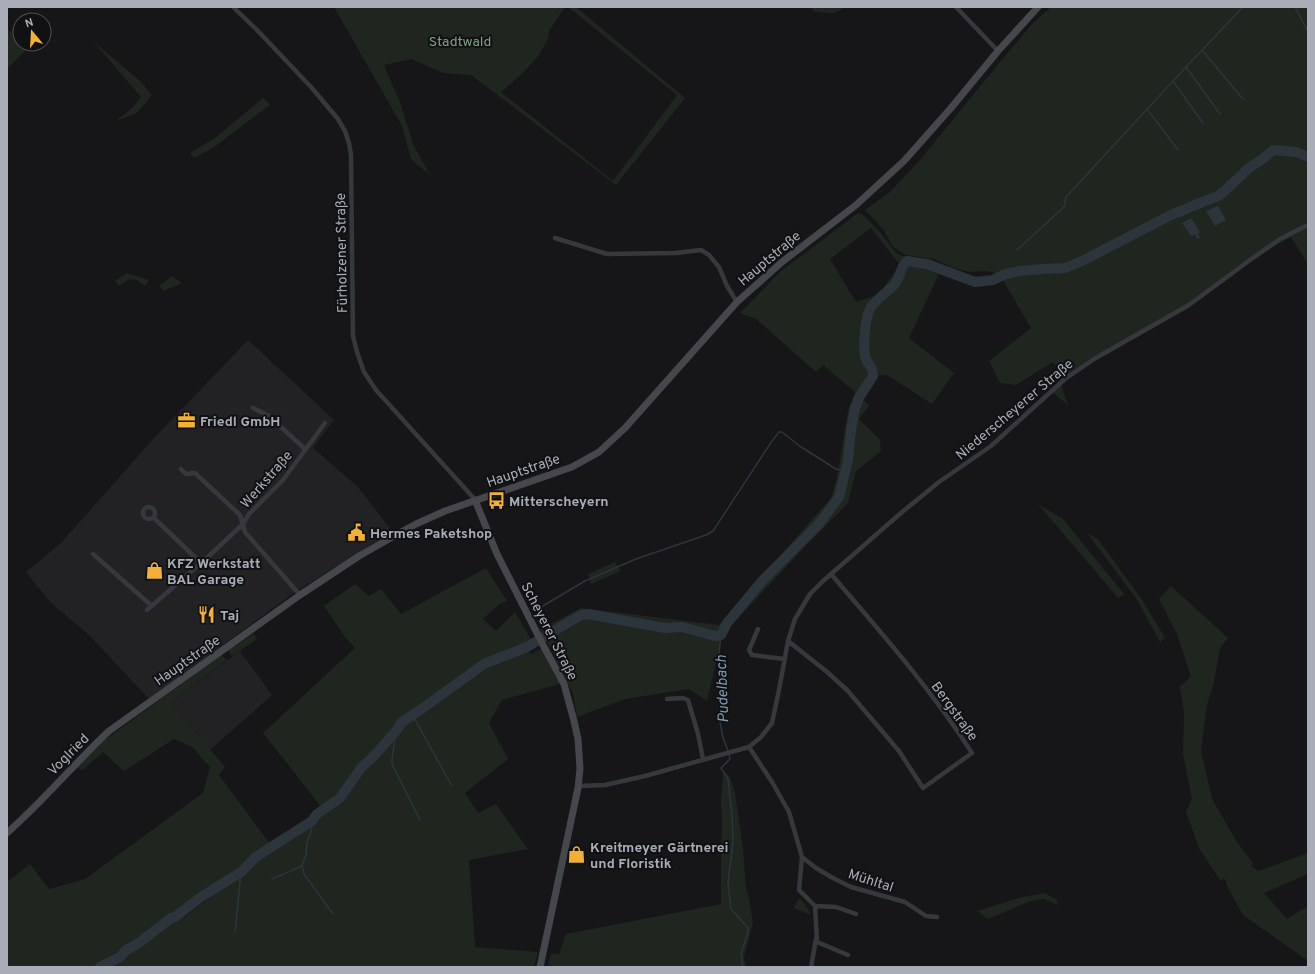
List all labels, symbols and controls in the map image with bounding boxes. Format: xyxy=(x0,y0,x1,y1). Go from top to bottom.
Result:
north arrow xyxy=(12,12,52,52)
text: N xyxy=(23,16,35,31)
park label: Stadtwald xyxy=(429,34,491,51)
street label: Fürholzener Straße xyxy=(333,193,352,313)
street label: Hauptstraße xyxy=(735,228,805,290)
street label: Niederscheyerer Straße xyxy=(953,356,1077,464)
office icon: Friedl GmbH xyxy=(177,411,197,431)
place label: Friedl GmbH xyxy=(200,414,280,431)
street label: Werkstraße xyxy=(238,448,297,512)
street label: Hauptstraße xyxy=(485,451,562,492)
bus stop icon: Mitterscheyern xyxy=(486,491,506,511)
place label: Mitterscheyern xyxy=(509,494,609,511)
public building icon: Hermes Paketshop xyxy=(347,523,367,543)
place label: Hermes Paketshop xyxy=(370,526,492,543)
place label: KFZ Werkstatt BAL Garage xyxy=(167,556,260,589)
shop icon: KFZ Werkstatt BAL Garage xyxy=(144,561,164,581)
street label: Scheyerer Straße xyxy=(517,580,581,684)
restaurant icon: Taj xyxy=(197,605,217,625)
place label: Taj xyxy=(220,608,239,625)
street label: Hauptstraße xyxy=(152,632,224,690)
water label: Pudelbach xyxy=(713,655,734,723)
street label: Bergstraße xyxy=(927,679,981,745)
street label: Voglried xyxy=(45,731,93,779)
place label: Kreitmeyer Gärtnerei und Floristik xyxy=(590,840,729,873)
shop icon: Kreitmeyer Gärtnerei und Floristik xyxy=(567,845,587,865)
street label: Mühltal xyxy=(846,866,895,897)

